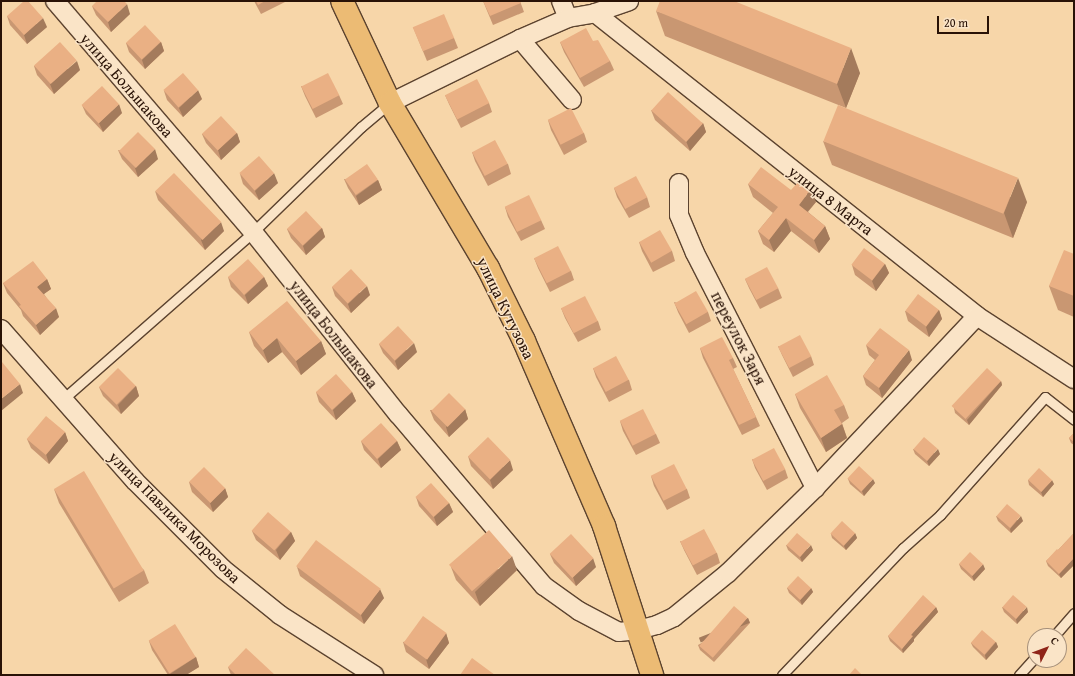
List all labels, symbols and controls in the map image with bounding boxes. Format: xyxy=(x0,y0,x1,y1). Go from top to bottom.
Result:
scale bar xyxy=(939,8,991,34)
text: 20 m xyxy=(944,14,968,31)
street label: улица Большакова xyxy=(76,29,178,141)
street label: улица 8 Марта xyxy=(785,161,877,239)
street label: улица Кутузова xyxy=(473,254,539,362)
street label: улица Большакова xyxy=(286,276,382,392)
street label: переулок Заря xyxy=(707,288,771,388)
street label: улица Павлика Морозова xyxy=(105,447,245,587)
north arrow xyxy=(1027,628,1067,668)
text: С xyxy=(1047,633,1063,648)

